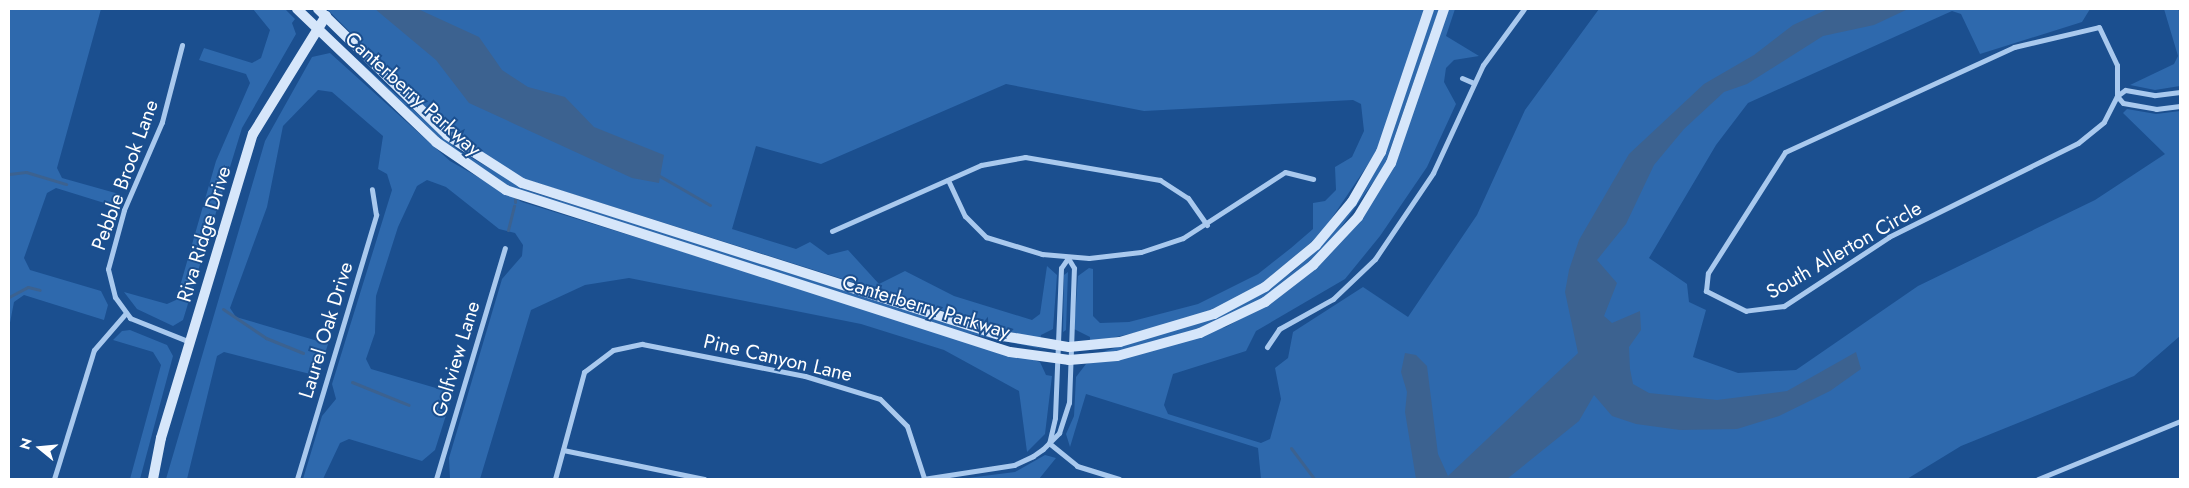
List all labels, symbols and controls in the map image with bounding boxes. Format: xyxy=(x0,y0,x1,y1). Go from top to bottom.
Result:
street label: Canterberry Parkway xyxy=(340,27,486,161)
street label: Pebble Brook Lane xyxy=(87,97,163,253)
street label: Riva Ridge Drive xyxy=(172,163,236,305)
street label: South Allerton Circle xyxy=(1762,196,1926,304)
street label: Laurel Oak Drive xyxy=(294,259,358,401)
street label: Canterberry Parkway xyxy=(839,270,1013,344)
street label: Golfview Lane xyxy=(427,298,485,420)
street label: Pine Canyon Lane xyxy=(701,329,855,387)
north arrow xyxy=(15,423,65,473)
text: N xyxy=(14,435,37,452)

